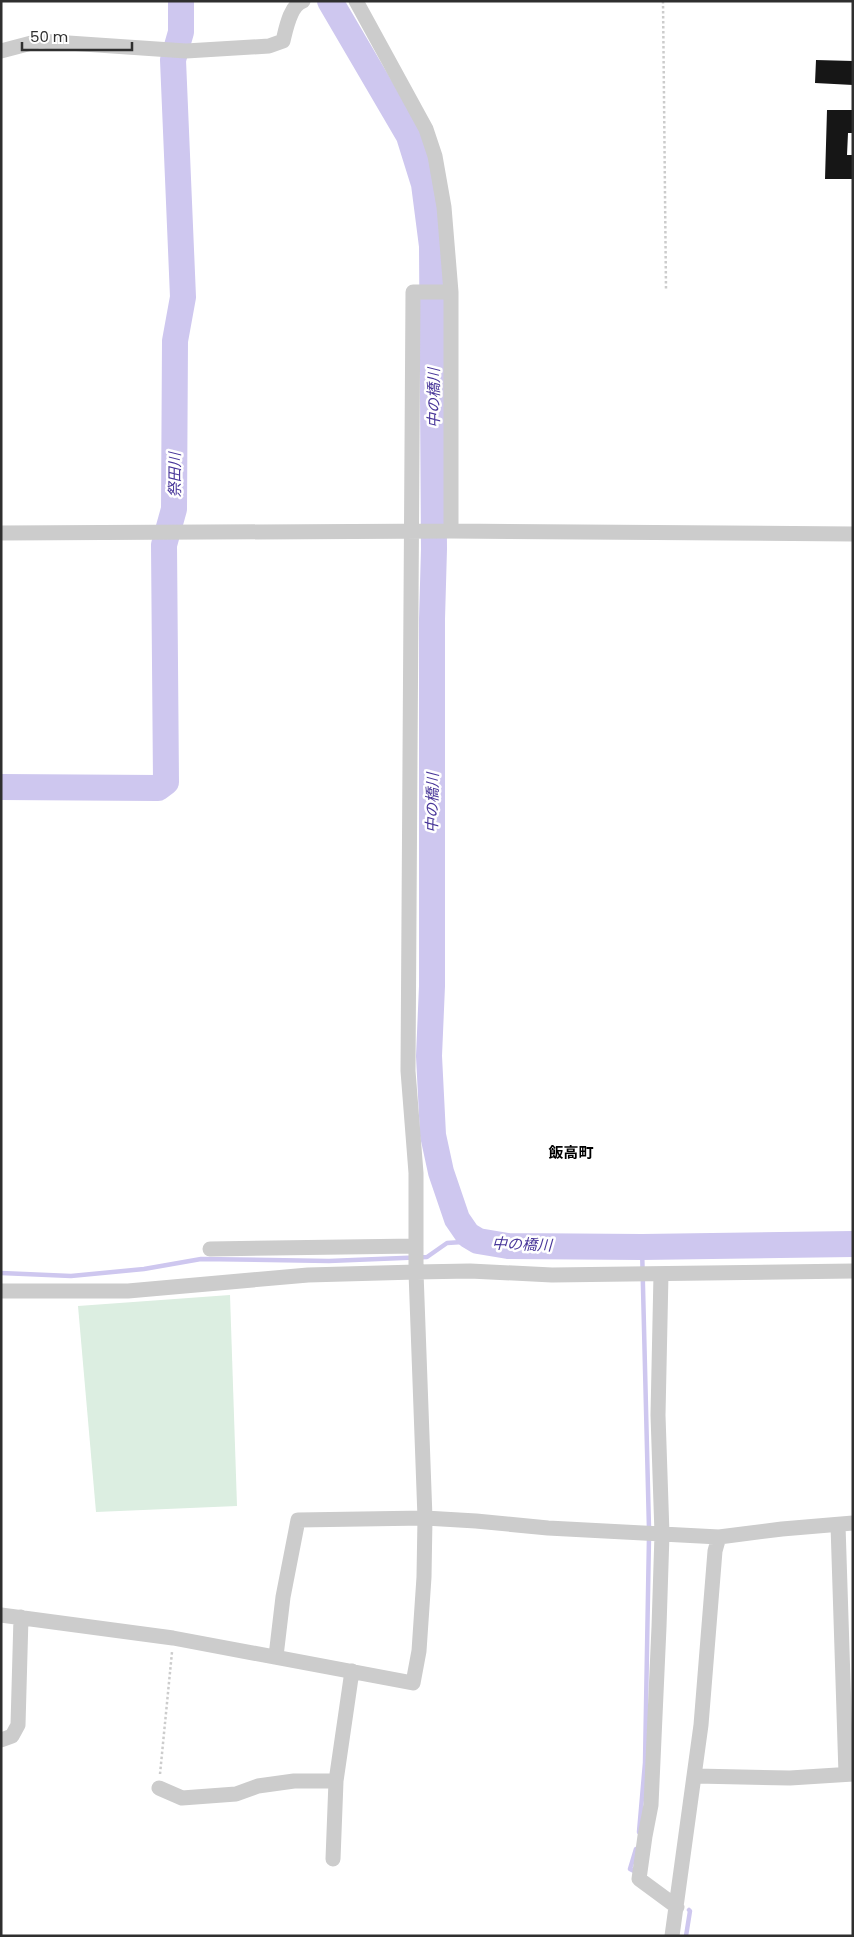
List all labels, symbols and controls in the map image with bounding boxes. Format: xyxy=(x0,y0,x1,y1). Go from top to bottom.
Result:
scale bar xyxy=(22,20,132,52)
text: 50 m xyxy=(30,26,68,47)
water label: 中の橋川 xyxy=(423,366,444,428)
water label: 祭田川 xyxy=(164,451,185,498)
water label: 中の橋川 xyxy=(421,771,443,833)
district label: 飯高町 xyxy=(548,1142,594,1163)
water label: 中の橋川 xyxy=(492,1232,554,1256)

